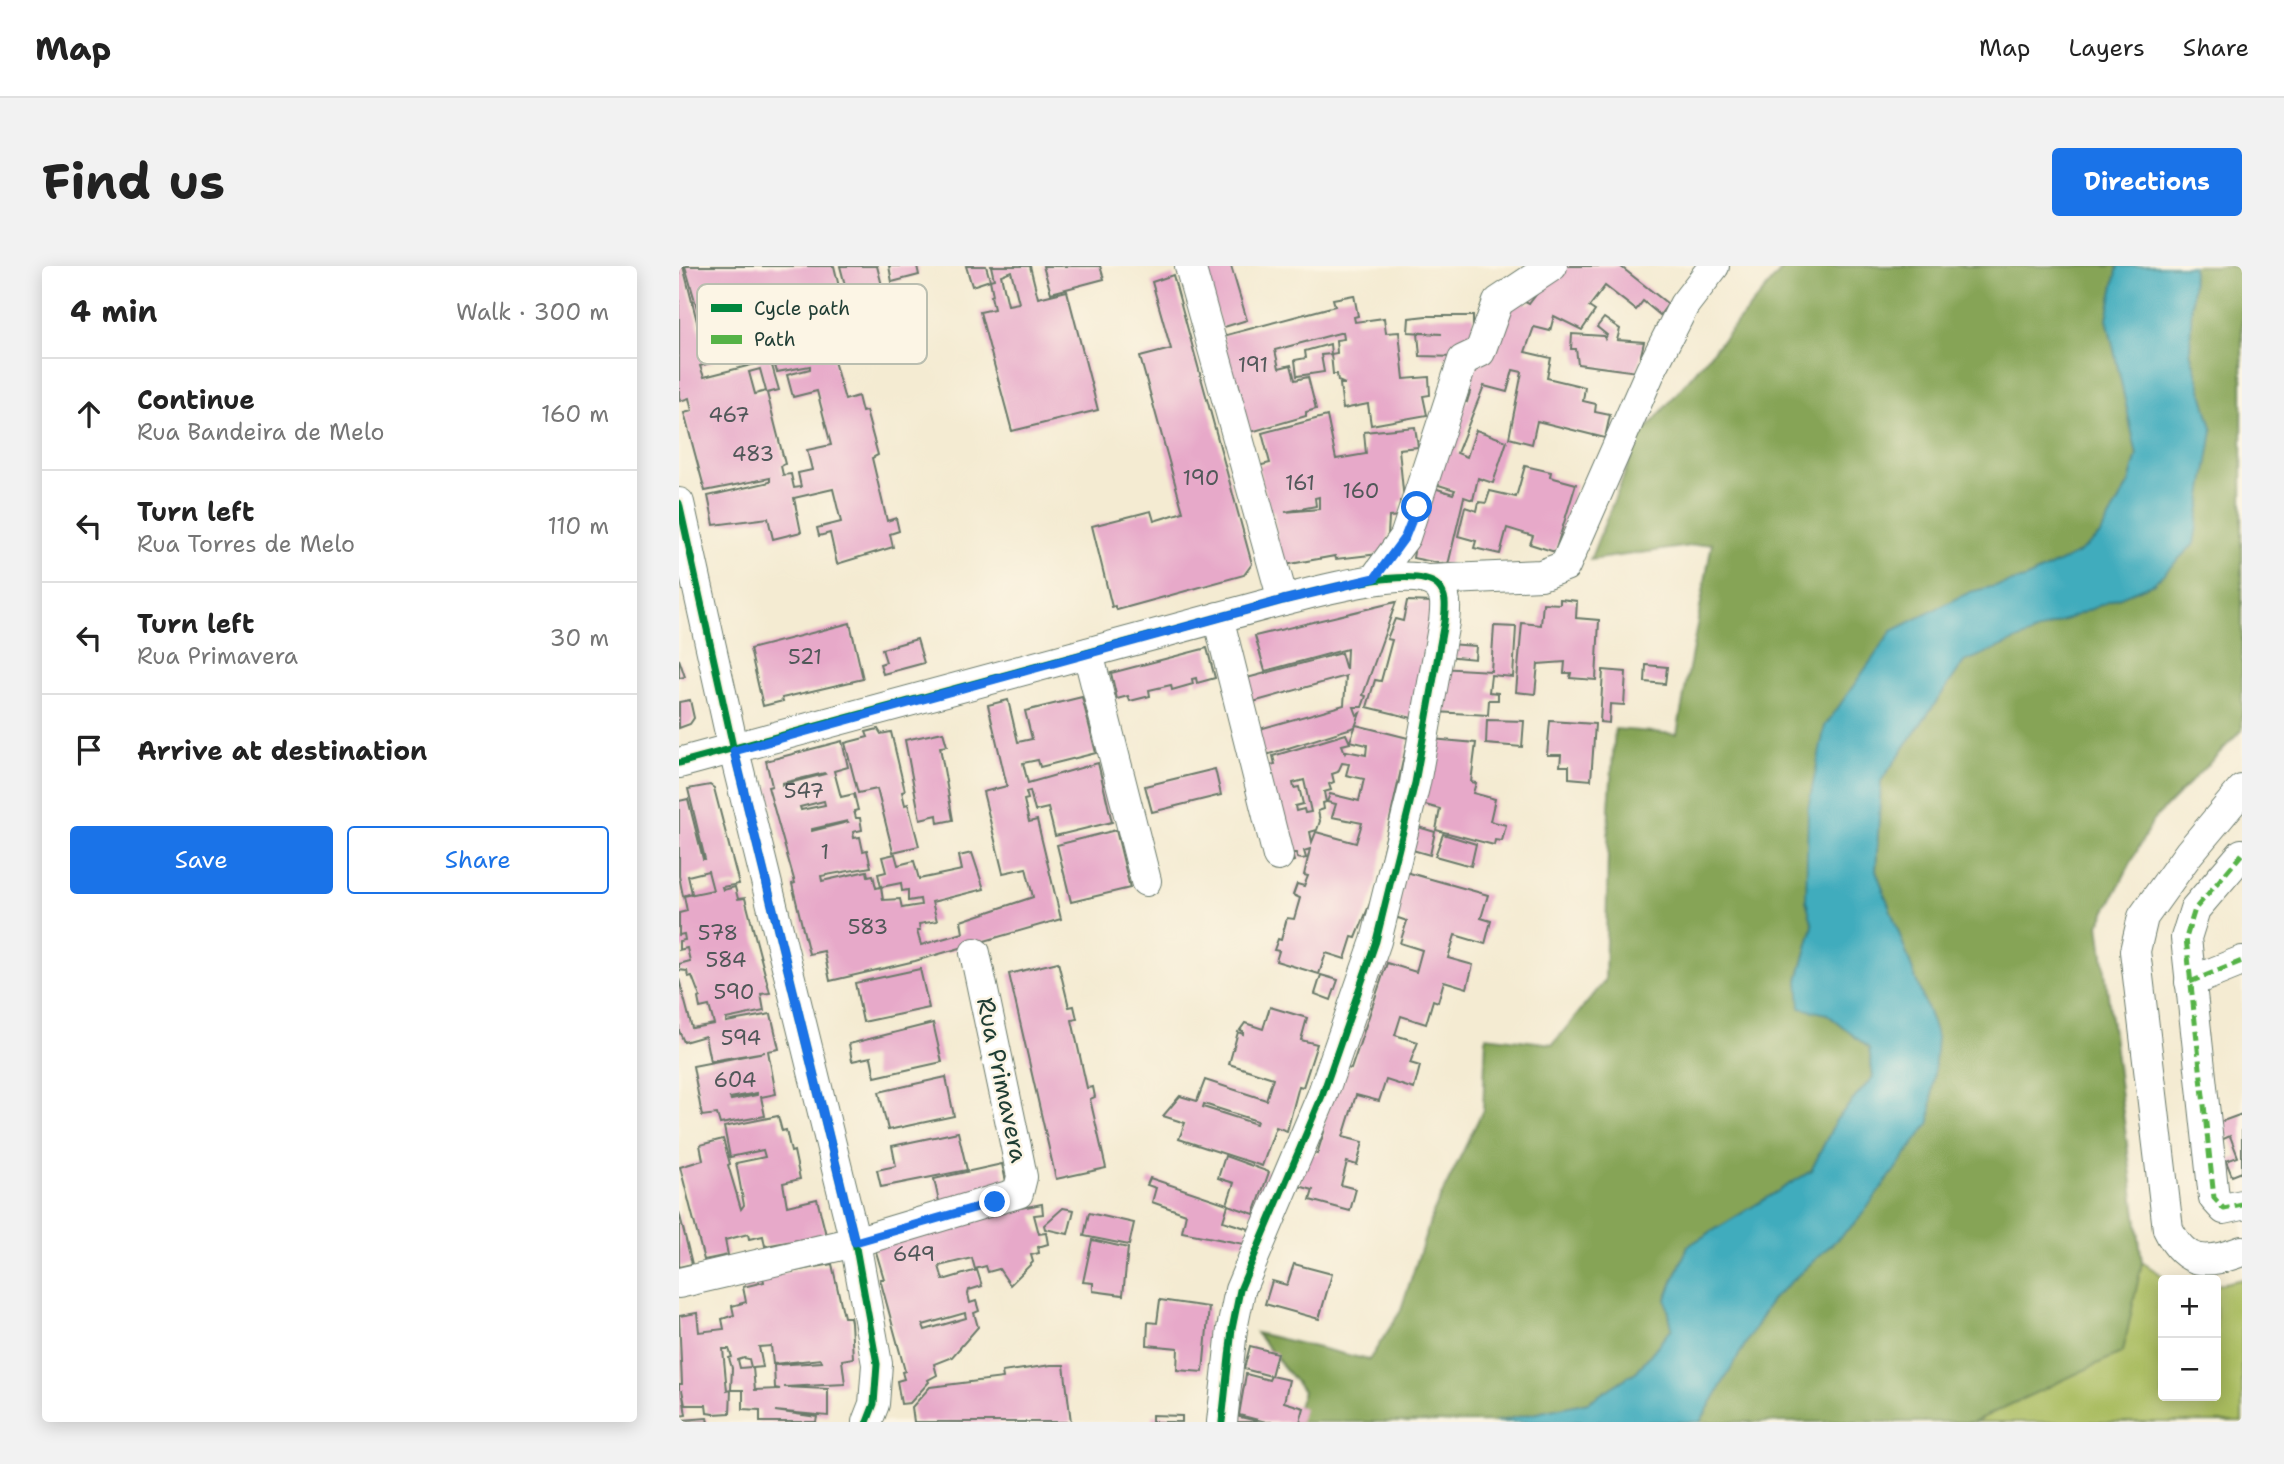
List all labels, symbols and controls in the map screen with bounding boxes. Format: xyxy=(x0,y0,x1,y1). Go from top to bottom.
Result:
text: Map xyxy=(35,26,111,71)
text: Map xyxy=(1979,32,2030,64)
text: Layers xyxy=(2068,32,2145,64)
text: Share xyxy=(2183,32,2249,64)
button: Directions xyxy=(2052,148,2242,216)
text: Find us xyxy=(42,149,225,215)
legend xyxy=(697,284,927,364)
text: 4 min xyxy=(70,291,157,332)
text: Cycle path xyxy=(754,296,850,321)
text: Walk · 300 m xyxy=(456,297,609,327)
text: Path xyxy=(754,327,796,352)
house number: 191 xyxy=(1238,351,1268,379)
text: Continue xyxy=(137,382,255,417)
icon: ahead xyxy=(70,395,108,433)
text: 160 m xyxy=(541,399,609,429)
house number: 467 xyxy=(708,401,750,429)
text: Rua Bandeira de Melo xyxy=(137,417,384,447)
house number: 483 xyxy=(732,440,774,468)
house number: 190 xyxy=(1182,464,1220,492)
house number: 161 xyxy=(1285,469,1315,497)
house number: 160 xyxy=(1343,477,1379,505)
route start xyxy=(1401,491,1432,522)
text: Turn left xyxy=(137,494,254,529)
icon: left xyxy=(70,507,108,545)
text: 110 m xyxy=(547,511,609,541)
text: Rua Torres de Melo xyxy=(137,529,355,559)
text: Turn left xyxy=(137,606,254,641)
icon: left xyxy=(70,619,108,657)
text: 30 m xyxy=(550,623,609,653)
text: Rua Primavera xyxy=(137,641,298,671)
house number: 521 xyxy=(788,643,822,671)
icon: arrive xyxy=(70,731,108,769)
text: Arrive at destination xyxy=(137,733,427,768)
house number: 547 xyxy=(784,777,824,805)
button: Save xyxy=(70,826,333,894)
button: Share xyxy=(347,826,609,894)
house number: 1 xyxy=(821,838,829,866)
house number: 583 xyxy=(848,913,888,941)
house number: 578 xyxy=(698,919,738,947)
house number: 584 xyxy=(706,946,746,974)
house number: 590 xyxy=(714,978,754,1006)
street label: Rua Primavera xyxy=(969,994,1035,1166)
house number: 594 xyxy=(721,1024,761,1052)
house number: 604 xyxy=(714,1066,756,1094)
route end xyxy=(979,1186,1010,1217)
house number: 649 xyxy=(893,1240,935,1268)
map controls xyxy=(2158,1275,2221,1401)
button: + xyxy=(2158,1275,2221,1338)
button: − xyxy=(2158,1338,2221,1401)

